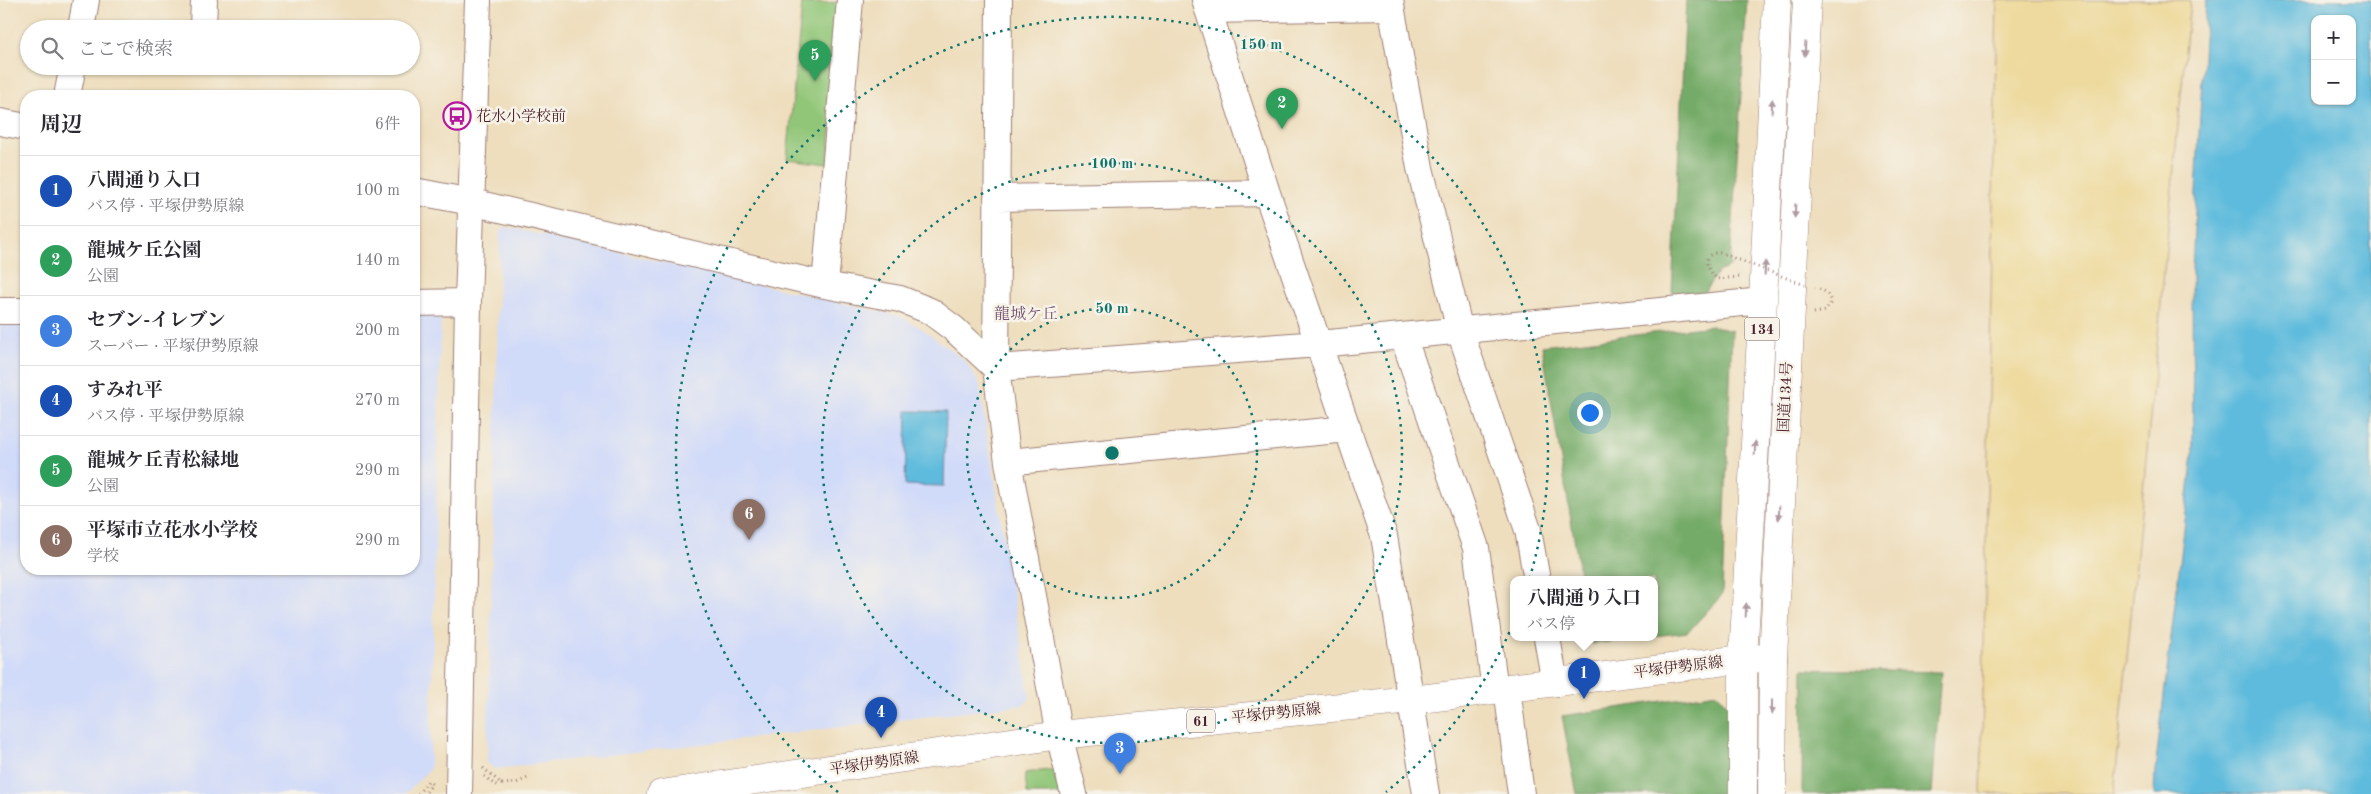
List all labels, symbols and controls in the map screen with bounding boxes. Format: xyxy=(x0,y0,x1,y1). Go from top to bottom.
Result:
map controls xyxy=(2311,15,2356,105)
button: + xyxy=(2311,15,2356,60)
search box xyxy=(20,20,420,75)
icon: search xyxy=(38,34,66,62)
text: 150 m xyxy=(1240,38,1282,53)
pin: 5 xyxy=(799,40,831,81)
text: ここで検索 xyxy=(78,41,173,60)
one-way arrow xyxy=(1800,41,1808,57)
button: − xyxy=(2311,60,2356,105)
pin: 2 xyxy=(1266,88,1298,129)
one-way arrow xyxy=(1769,97,1777,113)
bus stop icon: 花水小学校前 xyxy=(442,101,472,131)
place label: 花水小学校前 xyxy=(476,108,566,125)
text: 周辺 xyxy=(40,115,82,136)
text: 6件 xyxy=(375,117,400,133)
text: 100 m xyxy=(1091,157,1133,172)
text: 八間通り入口 xyxy=(87,172,201,191)
text: 1 xyxy=(51,183,61,199)
text: 100 m xyxy=(355,183,400,199)
text: バス停 · 平塚伊勢原線 xyxy=(87,199,244,215)
one-way arrow xyxy=(1791,203,1799,219)
text: 龍城ケ丘公園 xyxy=(87,242,201,261)
text: 2 xyxy=(51,253,61,269)
text: 140 m xyxy=(355,253,400,269)
one-way arrow xyxy=(1761,260,1769,276)
text: 公園 xyxy=(87,269,119,285)
text: 50 m xyxy=(1095,302,1129,317)
district label: 龍城ケ丘 xyxy=(994,305,1058,323)
text: セブン-イレブン xyxy=(87,312,226,331)
road number: 134 xyxy=(1744,318,1780,340)
text: 3 xyxy=(51,323,61,339)
text: 200 m xyxy=(355,323,400,339)
text: スーパー · 平塚伊勢原線 xyxy=(87,339,259,355)
street label: 国道134号 xyxy=(1775,361,1796,433)
text: すみれ平 xyxy=(87,382,163,401)
text: 4 xyxy=(51,393,61,409)
text: 270 m xyxy=(355,393,400,409)
your location xyxy=(1577,400,1603,426)
text: バス停 · 平塚伊勢原線 xyxy=(87,409,244,425)
one-way arrow xyxy=(1752,440,1760,456)
centre of rings xyxy=(1103,444,1121,462)
text: 龍城ケ丘青松緑地 xyxy=(87,452,239,471)
text: 5 xyxy=(51,463,61,479)
text: 290 m xyxy=(355,463,400,479)
text: 公園 xyxy=(87,479,119,495)
pin: 6 xyxy=(733,499,765,540)
one-way arrow xyxy=(1775,505,1783,521)
text: 平塚市立花水小学校 xyxy=(87,522,258,541)
text: 6 xyxy=(51,533,61,549)
text: 290 m xyxy=(355,533,400,549)
text: 学校 xyxy=(87,549,119,565)
popup xyxy=(1510,576,1658,641)
text: 八間通り入口 xyxy=(1527,590,1641,609)
one-way arrow xyxy=(1743,602,1751,618)
text: バス停 xyxy=(1527,617,1575,633)
street label: 平塚伊勢原線 xyxy=(1632,654,1724,681)
pin: 1 xyxy=(1568,658,1600,699)
pin: 4 xyxy=(865,697,897,738)
one-way arrow xyxy=(1768,699,1776,715)
street label: 平塚伊勢原線 xyxy=(1230,700,1322,727)
road number: 61 xyxy=(1187,709,1215,732)
pin: 3 xyxy=(1104,733,1136,774)
street label: 平塚伊勢原線 xyxy=(828,749,920,778)

